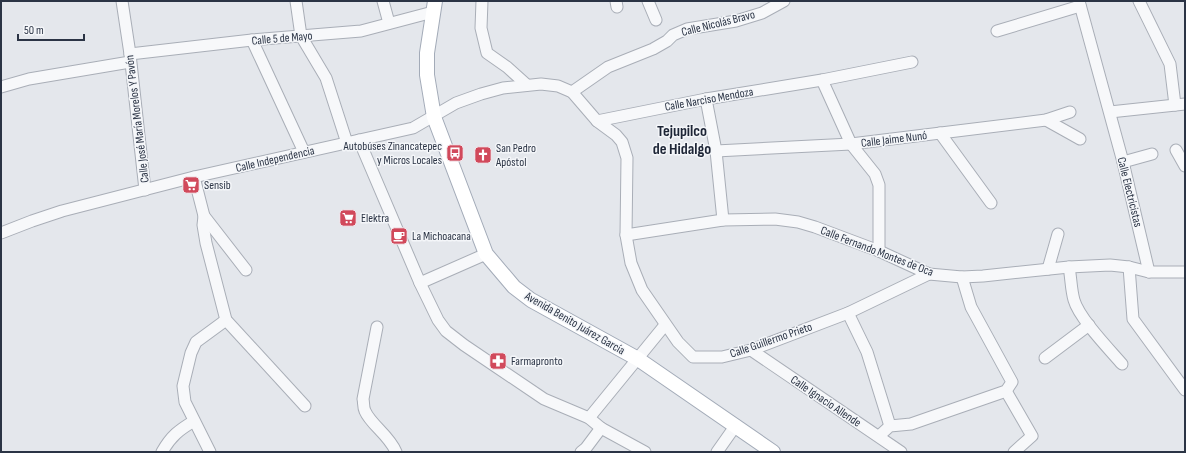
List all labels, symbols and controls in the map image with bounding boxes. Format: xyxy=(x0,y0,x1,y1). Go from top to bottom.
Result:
street label: Calle Nicolás Bravo xyxy=(680,7,756,40)
scale bar xyxy=(18,16,84,42)
text: 50 m xyxy=(24,23,44,38)
street label: Calle 5 de Mayo xyxy=(251,28,313,49)
street label: Calle José María Morelos Y Pavón xyxy=(122,54,153,184)
street label: Calle Narciso Mendoza xyxy=(664,84,755,115)
district label: Tejupilco de Hidalgo xyxy=(653,122,711,159)
street label: Calle Jaime Nunó xyxy=(860,128,928,151)
place label: Autobúses Zinancatepec y Micros Locales xyxy=(343,139,442,168)
place label: San Pedro Apóstol xyxy=(495,141,536,170)
street label: Calle Independencia xyxy=(234,143,316,176)
bus stop icon: Autobúses Zinancatepec y Micros Locales xyxy=(445,143,465,163)
church icon: San Pedro Apóstol xyxy=(473,145,493,165)
street label: Calle Electricistas xyxy=(1114,156,1145,229)
supermarket icon: Sensib xyxy=(181,175,201,195)
place label: Sensib xyxy=(204,178,231,193)
supermarket icon: Elektra xyxy=(338,208,358,228)
place label: Elektra xyxy=(361,211,390,226)
street label: Calle Fernando Montes de Oca xyxy=(818,223,936,280)
cafe icon: La Michoacana xyxy=(389,226,409,246)
place label: La Michoacana xyxy=(412,229,471,244)
street label: Avenida Benito Juárez García xyxy=(521,288,628,358)
street label: Calle Guillermo Prieto xyxy=(728,319,814,362)
pharmacy icon: Farmapronto xyxy=(488,351,508,371)
place label: Farmapronto xyxy=(511,354,563,369)
street label: Calle Ignacio Allende xyxy=(788,372,864,431)

